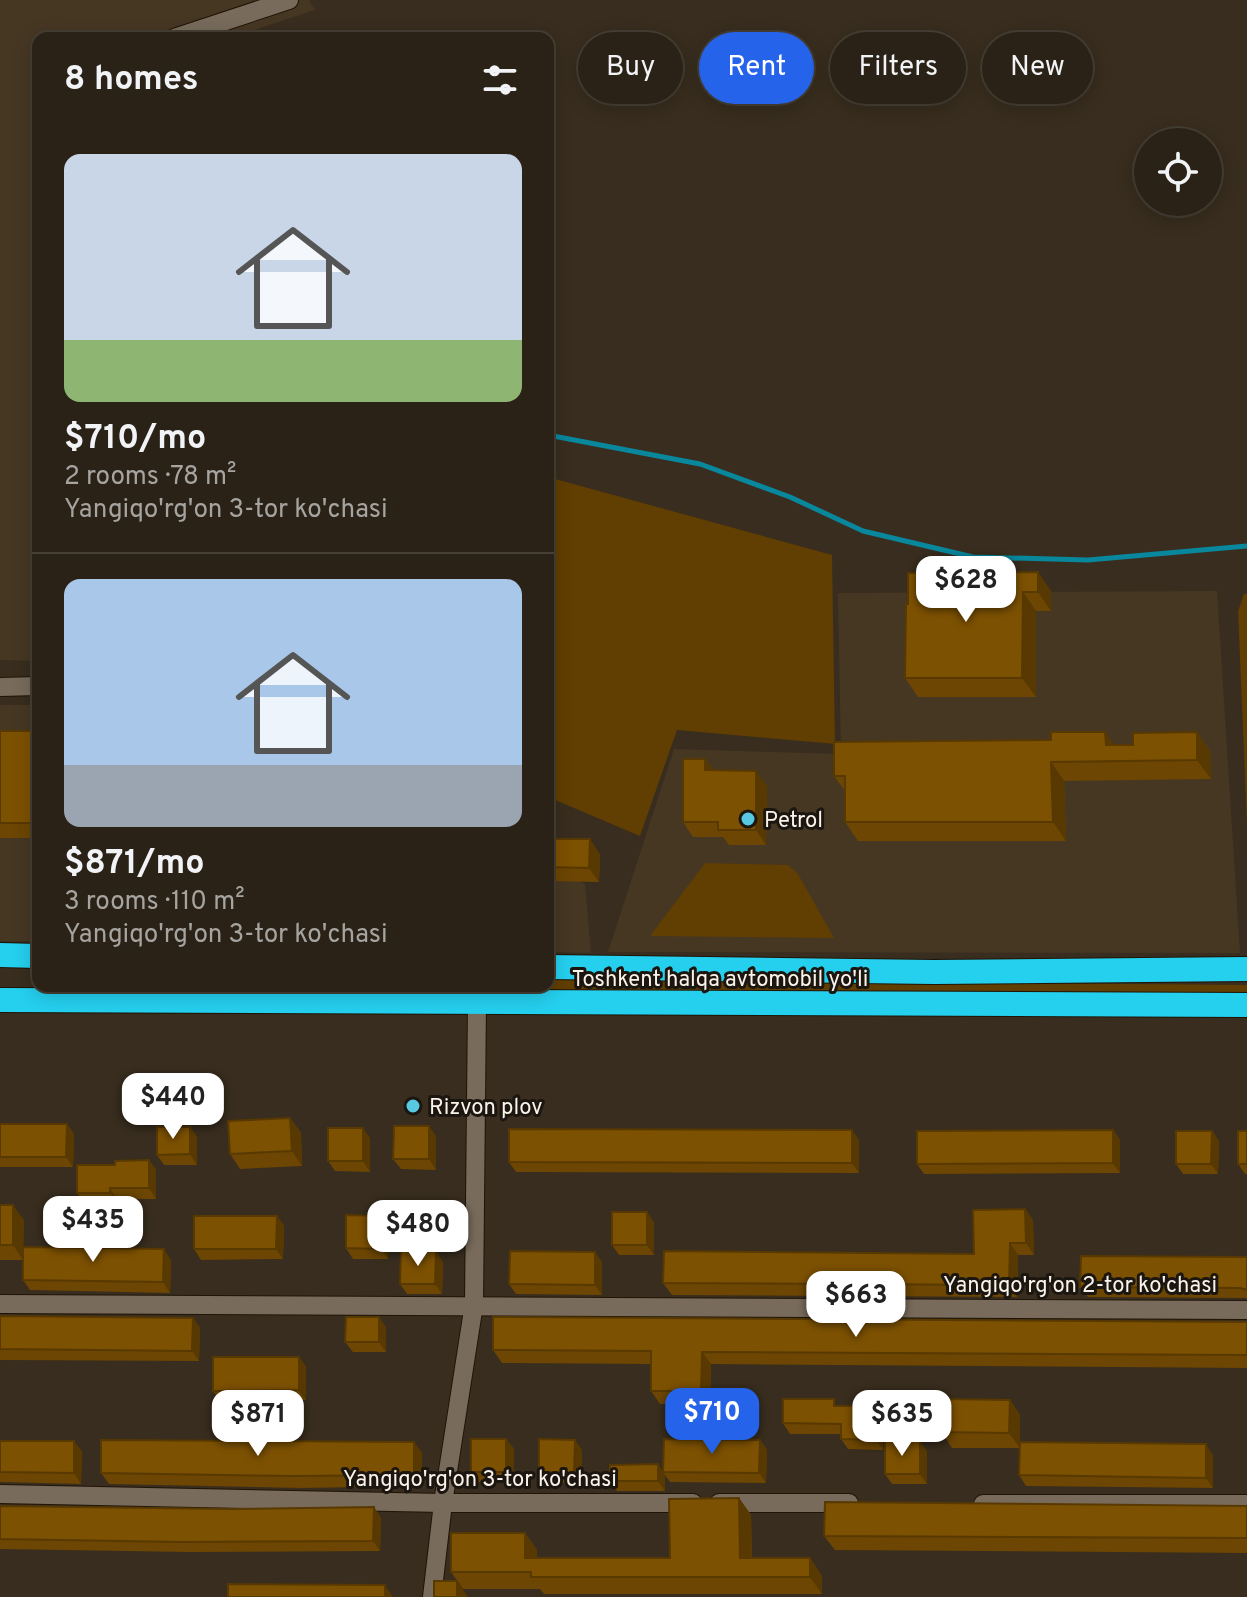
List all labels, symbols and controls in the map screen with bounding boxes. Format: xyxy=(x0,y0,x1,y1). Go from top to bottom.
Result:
chip: Buy xyxy=(578,32,683,104)
chip: Rent xyxy=(699,32,814,104)
chip: Filters xyxy=(830,32,966,104)
chip: New xyxy=(982,32,1093,104)
icon: filters xyxy=(478,58,522,102)
text: 8 homes xyxy=(64,59,198,102)
map controls xyxy=(1134,128,1222,216)
button: locate xyxy=(1134,128,1222,216)
icon: home xyxy=(221,206,365,350)
text: $710/mo xyxy=(64,418,206,461)
text: 2 rooms · 78 m² xyxy=(64,461,236,494)
text: Yangiqo'rg'on 3-tor ko'chasi xyxy=(64,494,388,527)
pin: $628 xyxy=(919,556,1013,624)
text: $628 xyxy=(934,565,998,598)
icon: home xyxy=(221,631,365,775)
place label: Petrol xyxy=(764,808,823,835)
marker: Petrol xyxy=(739,810,757,828)
text: $871/mo xyxy=(64,843,205,886)
text: 3 rooms · 110 m² xyxy=(64,886,245,919)
text: Yangiqo'rg'on 3-tor ko'chasi xyxy=(64,919,388,952)
street label: Toshkent halqa avtomobil yo'li xyxy=(572,967,868,994)
pin: $440 xyxy=(126,1073,220,1141)
text: $440 xyxy=(140,1082,206,1115)
place label: Rizvon plov xyxy=(429,1095,543,1122)
marker: Rizvon plov xyxy=(404,1097,422,1115)
pin: $435 xyxy=(46,1196,140,1264)
pin: $480 xyxy=(371,1200,465,1268)
text: $435 xyxy=(61,1205,125,1238)
text: $480 xyxy=(385,1209,451,1242)
pin: $663 xyxy=(809,1271,903,1339)
street label: Yangiqo'rg'on 2-tor ko'chasi xyxy=(943,1273,1217,1300)
text: $663 xyxy=(824,1280,888,1313)
pin: $710 xyxy=(665,1388,759,1456)
pin: $871 xyxy=(211,1390,305,1458)
pin: $635 xyxy=(855,1390,949,1458)
text: $710 xyxy=(683,1397,741,1430)
text: $871 xyxy=(230,1399,286,1432)
text: $635 xyxy=(870,1399,934,1432)
street label: Yangiqo'rg'on 3-tor ko'chasi xyxy=(343,1467,617,1494)

